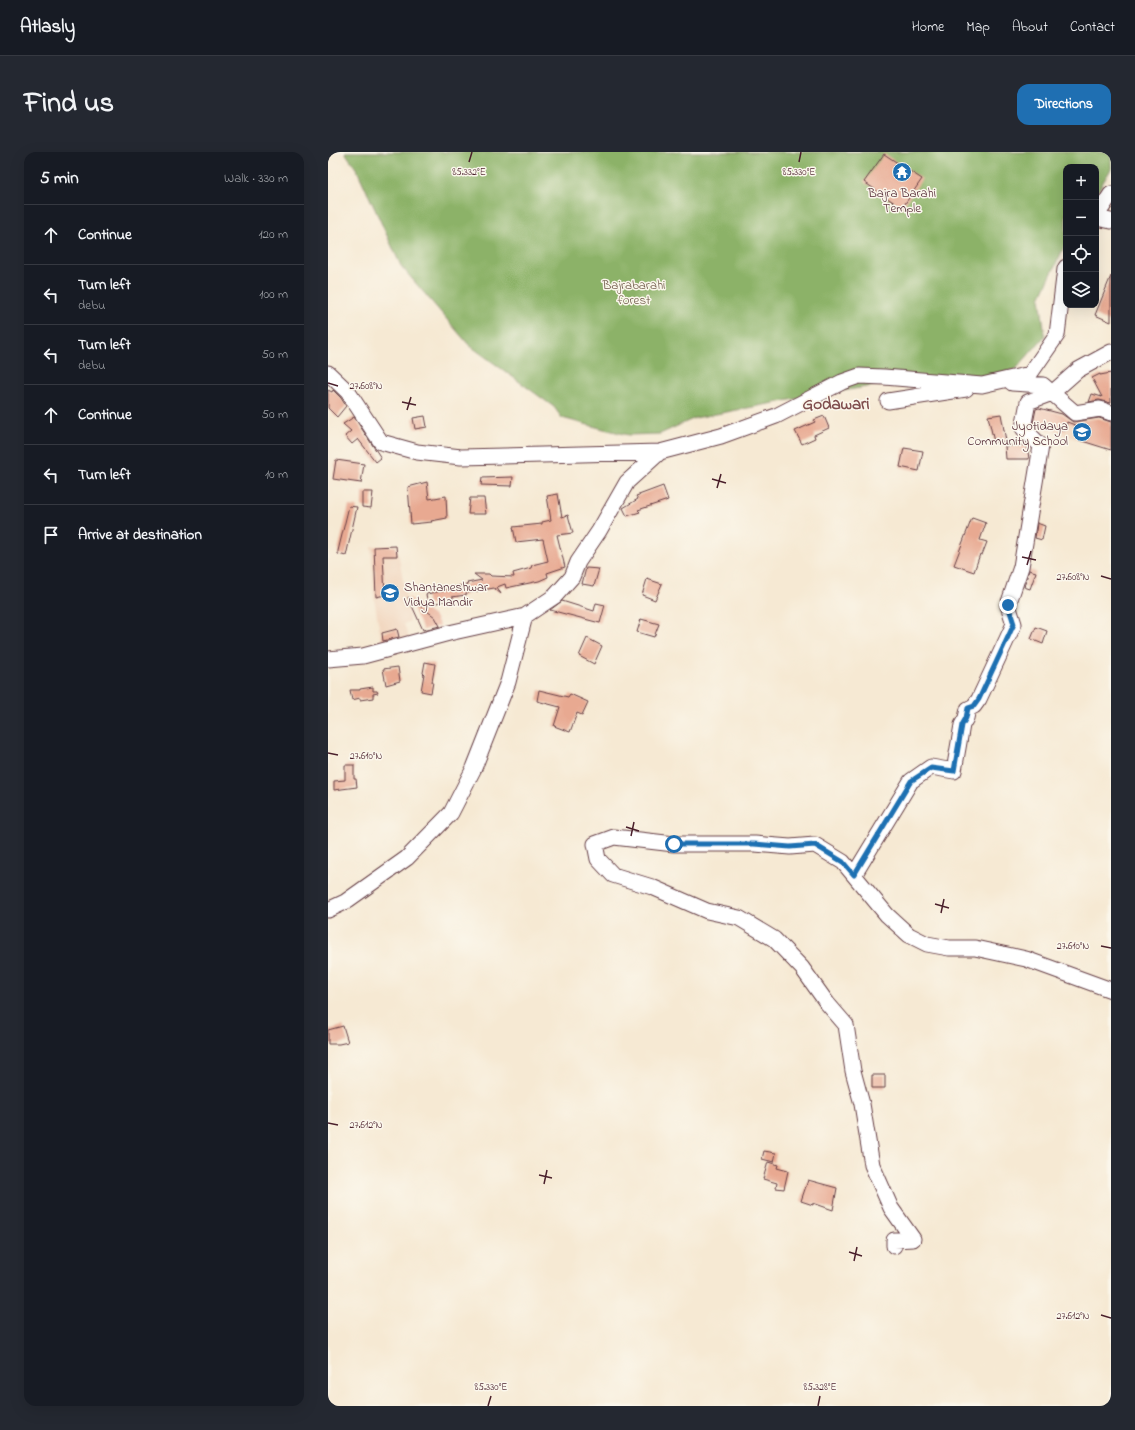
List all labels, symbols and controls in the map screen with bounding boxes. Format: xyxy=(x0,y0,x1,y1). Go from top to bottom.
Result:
text: Atlasly xyxy=(20,14,75,41)
text: Home xyxy=(912,17,944,38)
text: Map xyxy=(966,17,990,38)
text: About xyxy=(1012,17,1048,38)
text: Contact xyxy=(1070,17,1115,38)
text: Find us xyxy=(24,84,114,125)
button: Directions xyxy=(1017,84,1111,125)
temple icon: Bajra Barahi Temple xyxy=(891,161,913,183)
map controls xyxy=(1063,164,1099,308)
button: + xyxy=(1063,164,1099,200)
text: 85.332°E xyxy=(452,165,486,180)
text: 85.330°E xyxy=(783,165,815,180)
text: 5 min xyxy=(40,166,79,191)
text: Walk · 330 m xyxy=(224,169,288,188)
place label: Bajra Barahi Temple xyxy=(867,184,936,218)
button: − xyxy=(1063,200,1099,236)
icon: ahead xyxy=(40,224,62,246)
text: Continue xyxy=(78,224,132,246)
text: 120 m xyxy=(258,225,288,244)
button: locate xyxy=(1063,236,1099,272)
button: layers xyxy=(1063,272,1099,308)
text: Turn left xyxy=(78,274,131,296)
park label: Bajrabarahi forest xyxy=(602,276,665,310)
icon: left xyxy=(40,284,62,306)
text: 100 m xyxy=(259,285,288,304)
text: debu xyxy=(78,296,105,315)
text: Turn left xyxy=(78,334,131,356)
icon: left xyxy=(40,344,62,366)
text: 50 m xyxy=(262,345,288,364)
text: debu xyxy=(78,356,105,375)
text: 27.608°N xyxy=(349,379,383,394)
district label: Godawari xyxy=(803,392,869,417)
icon: ahead xyxy=(40,404,62,426)
text: Continue xyxy=(78,404,132,426)
text: 50 m xyxy=(262,405,288,424)
place label: Jyotidaya Community School xyxy=(967,417,1068,452)
school or university icon: Jyotidaya Community School xyxy=(1071,421,1093,443)
icon: left xyxy=(40,464,62,486)
text: Turn left xyxy=(78,464,131,486)
text: 10 m xyxy=(265,465,288,484)
icon: arrive xyxy=(40,524,62,546)
text: Arrive at destination xyxy=(78,524,202,546)
text: 27.608°N xyxy=(1056,570,1090,585)
place label: Shantaneshwar Vidya Mandir xyxy=(403,578,489,613)
school or university icon: Shantaneshwar Vidya Mandir xyxy=(379,582,401,604)
route end xyxy=(999,596,1017,614)
text: 27.610°N xyxy=(350,749,382,764)
route start xyxy=(665,835,683,853)
text: 27.610°N xyxy=(1057,939,1089,954)
text: 27.612°N xyxy=(349,1118,383,1133)
text: 27.612°N xyxy=(1056,1309,1090,1324)
text: 85.330°E xyxy=(475,1380,507,1395)
text: 85.328°E xyxy=(803,1380,837,1395)

